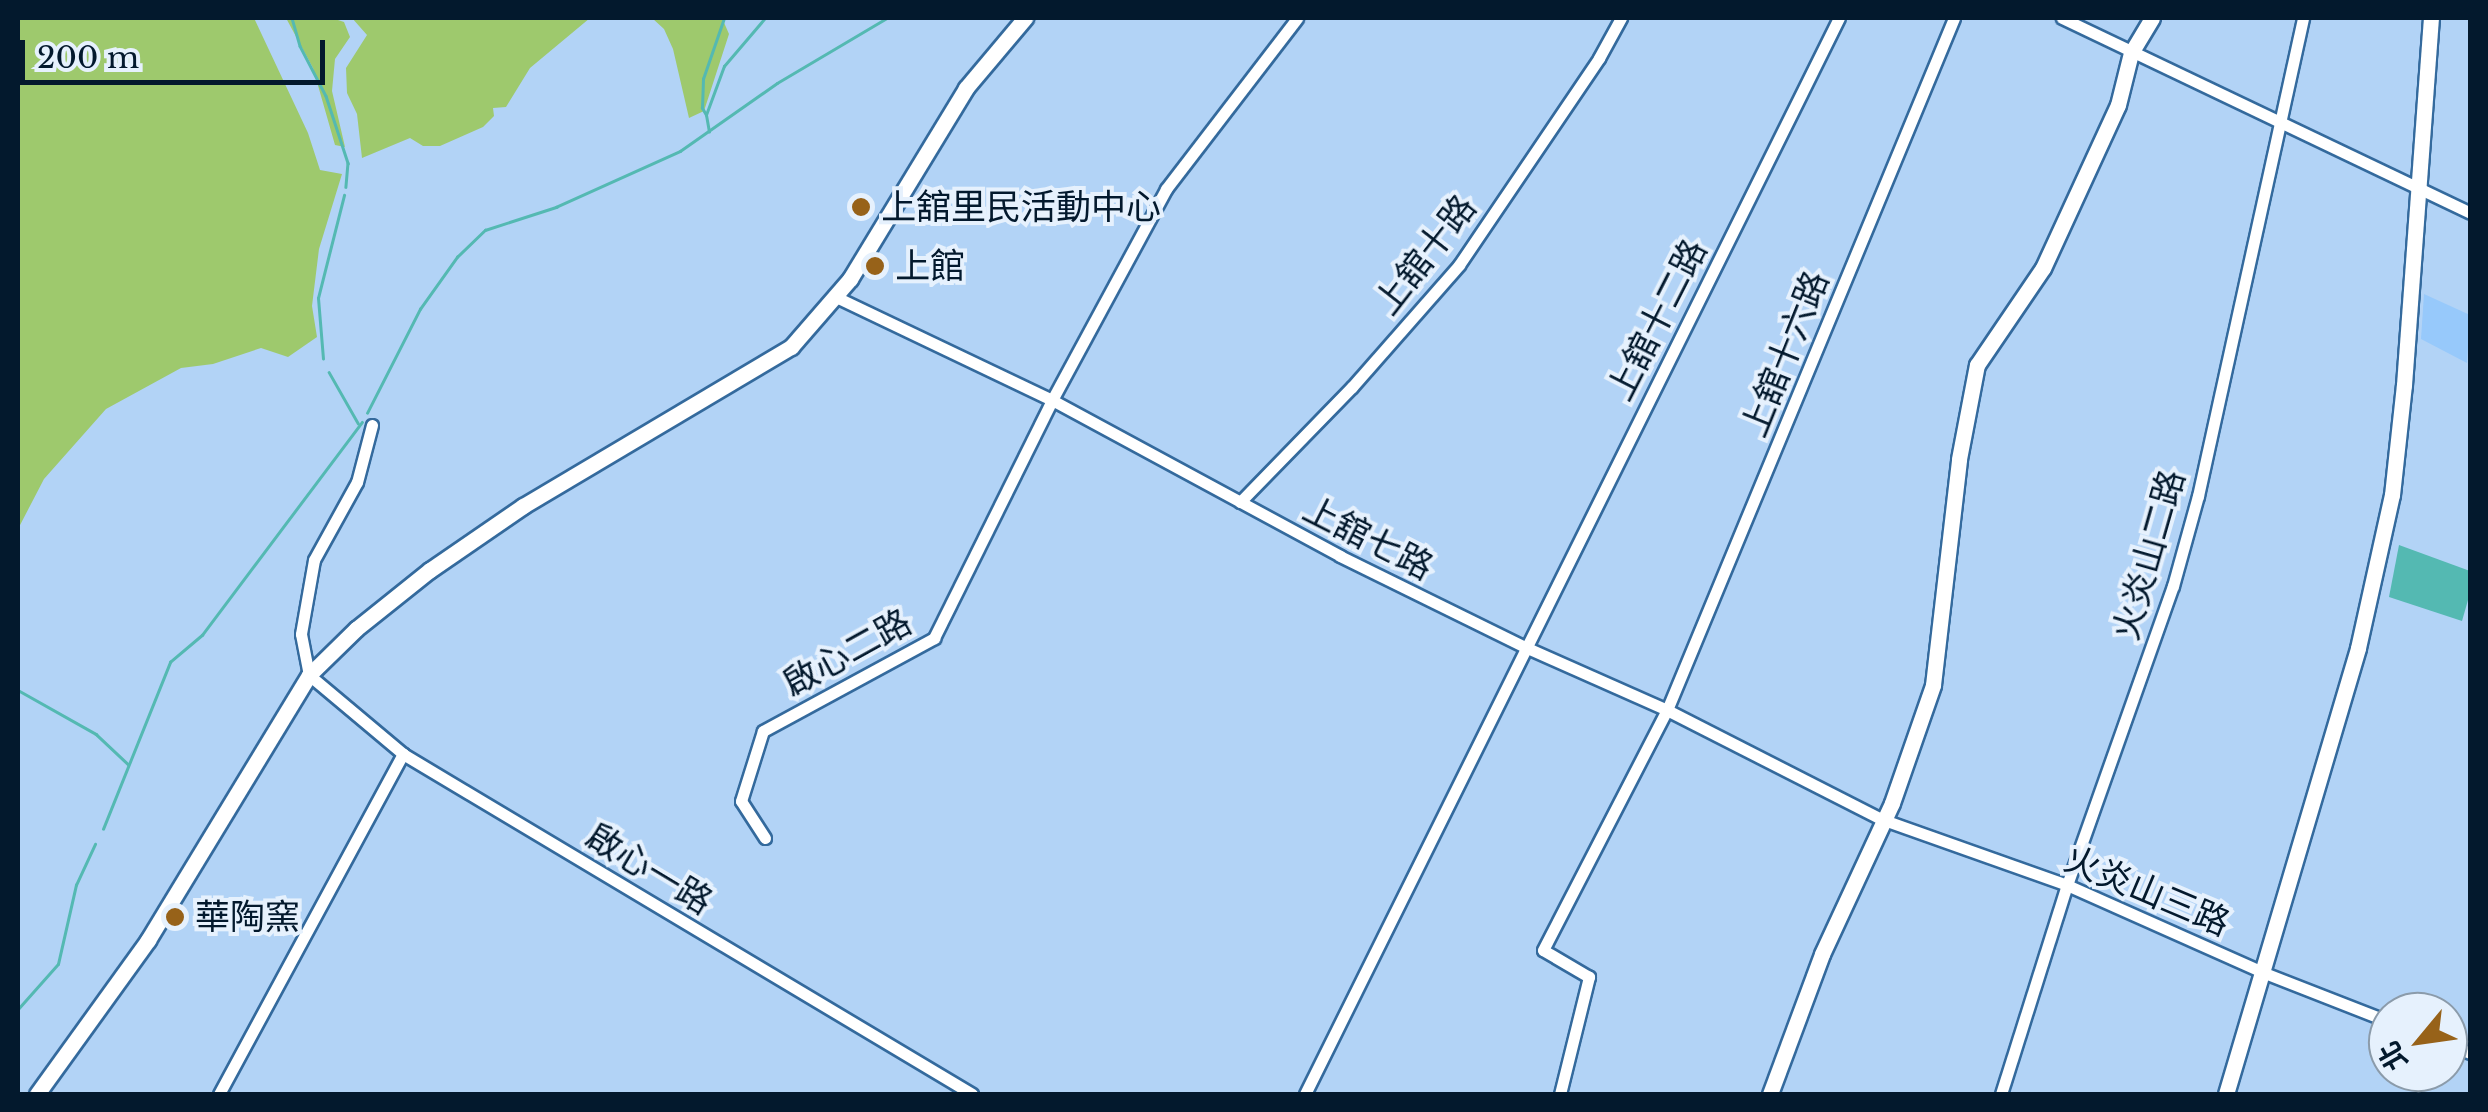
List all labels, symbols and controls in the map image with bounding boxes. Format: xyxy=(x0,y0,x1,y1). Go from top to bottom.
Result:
scale bar xyxy=(25,20,330,82)
text: 200 m xyxy=(37,39,139,76)
place label: 上舘里民活動中心 xyxy=(881,186,1161,228)
street label: 上舘十路 xyxy=(1365,187,1485,323)
marker: 上舘里民活動中心 xyxy=(850,196,872,218)
street label: 上舘十二路 xyxy=(1599,233,1715,407)
place label: 上館 xyxy=(895,245,965,287)
marker: 上館 xyxy=(864,255,886,277)
street label: 上舘十六路 xyxy=(1733,265,1837,443)
street label: 火炎山二路 xyxy=(2105,465,2193,645)
street label: 上舘七路 xyxy=(1296,488,1440,588)
street label: 啟心二路 xyxy=(776,601,918,705)
street label: 啟心一路 xyxy=(578,815,720,923)
street label: 火炎山三路 xyxy=(2058,837,2236,945)
place label: 華陶窯 xyxy=(195,896,300,938)
marker: 華陶窯 xyxy=(164,906,186,928)
north arrow xyxy=(2368,992,2468,1092)
text: 北 xyxy=(2371,1035,2415,1077)

